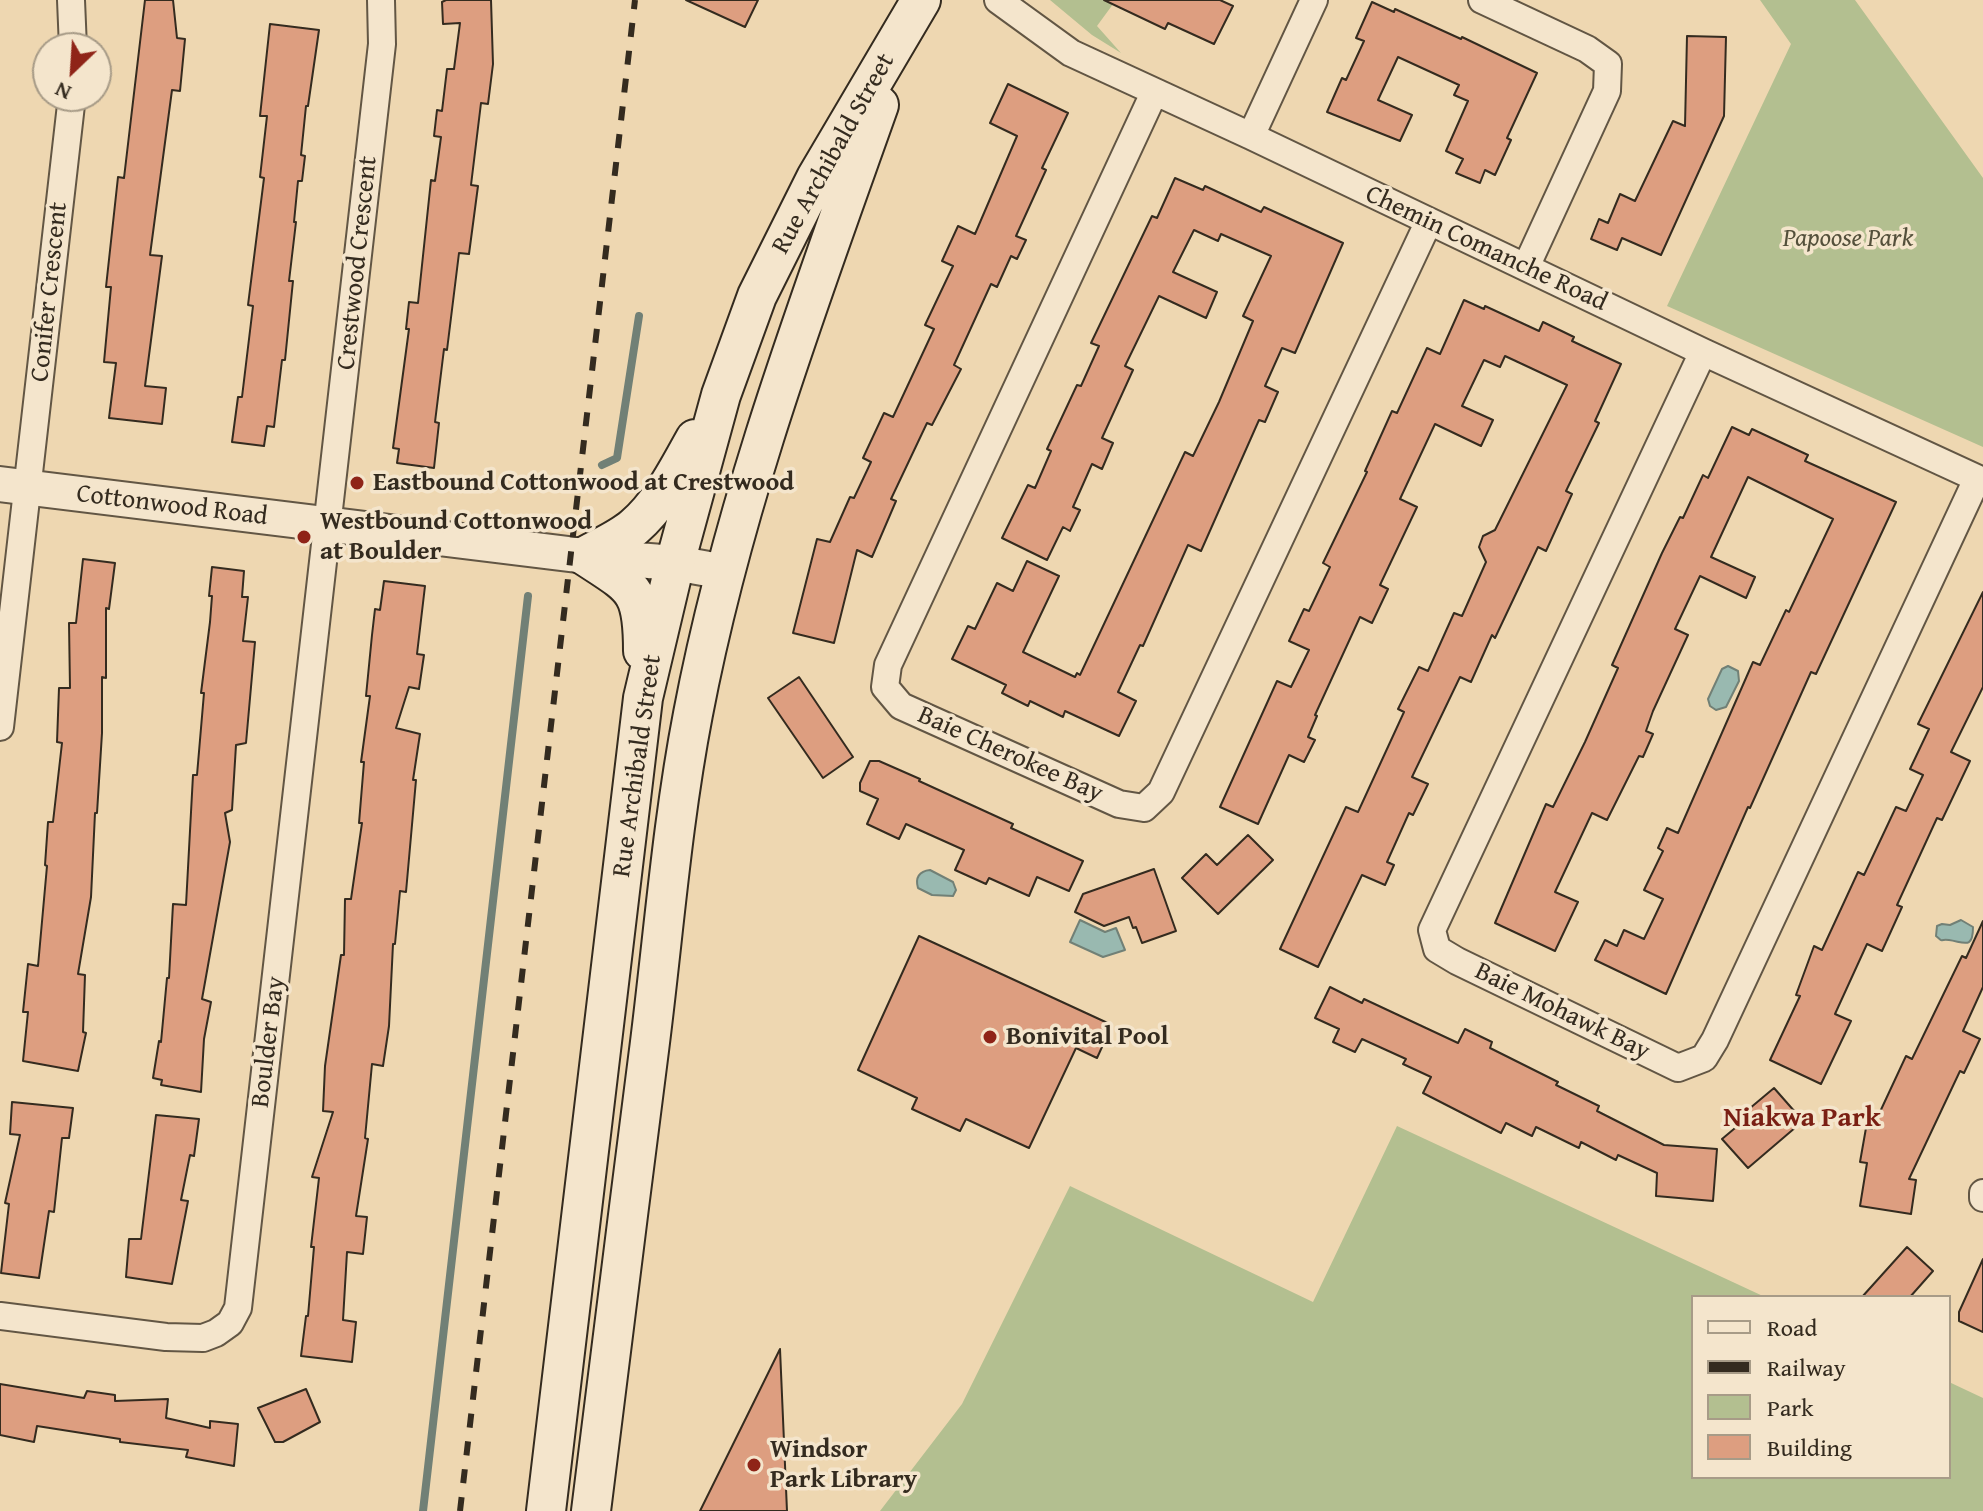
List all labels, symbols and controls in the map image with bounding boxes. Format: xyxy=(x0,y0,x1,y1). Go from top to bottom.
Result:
north arrow xyxy=(32,32,112,112)
street label: Rue Archibald Street xyxy=(766,48,902,260)
text: N xyxy=(49,74,76,110)
street label: Crestwood Crescent xyxy=(331,155,385,371)
street label: Chemin Comanche Road xyxy=(1360,179,1612,319)
street label: Conifer Crescent xyxy=(25,200,75,384)
park label: Papoose Park xyxy=(1783,223,1913,255)
place label: Eastbound Cottonwood at Crestwood xyxy=(373,467,794,499)
marker: Eastbound Cottonwood at Crestwood xyxy=(348,474,366,492)
street label: Cottonwood Road xyxy=(75,479,269,533)
place label: Westbound Cottonwood at Boulder xyxy=(320,506,592,568)
marker: Westbound Cottonwood at Boulder xyxy=(295,528,313,546)
street label: Rue Archibald Street xyxy=(607,653,669,879)
street label: Baie Cherokee Bay xyxy=(913,700,1107,810)
street label: Baie Mohawk Bay xyxy=(1469,956,1655,1068)
street label: Boulder Bay xyxy=(245,975,293,1109)
place label: Bonivital Pool xyxy=(1006,1021,1169,1053)
marker: Bonivital Pool xyxy=(981,1028,999,1046)
district label: Niakwa Park xyxy=(1723,1102,1881,1136)
legend xyxy=(1691,1295,1951,1479)
text: Road xyxy=(1767,1310,1817,1345)
text: Railway xyxy=(1767,1350,1846,1385)
text: Park xyxy=(1767,1390,1813,1425)
text: Building xyxy=(1767,1430,1852,1465)
place label: Windsor Park Library xyxy=(770,1434,917,1496)
marker: Windsor Park Library xyxy=(745,1456,763,1474)

